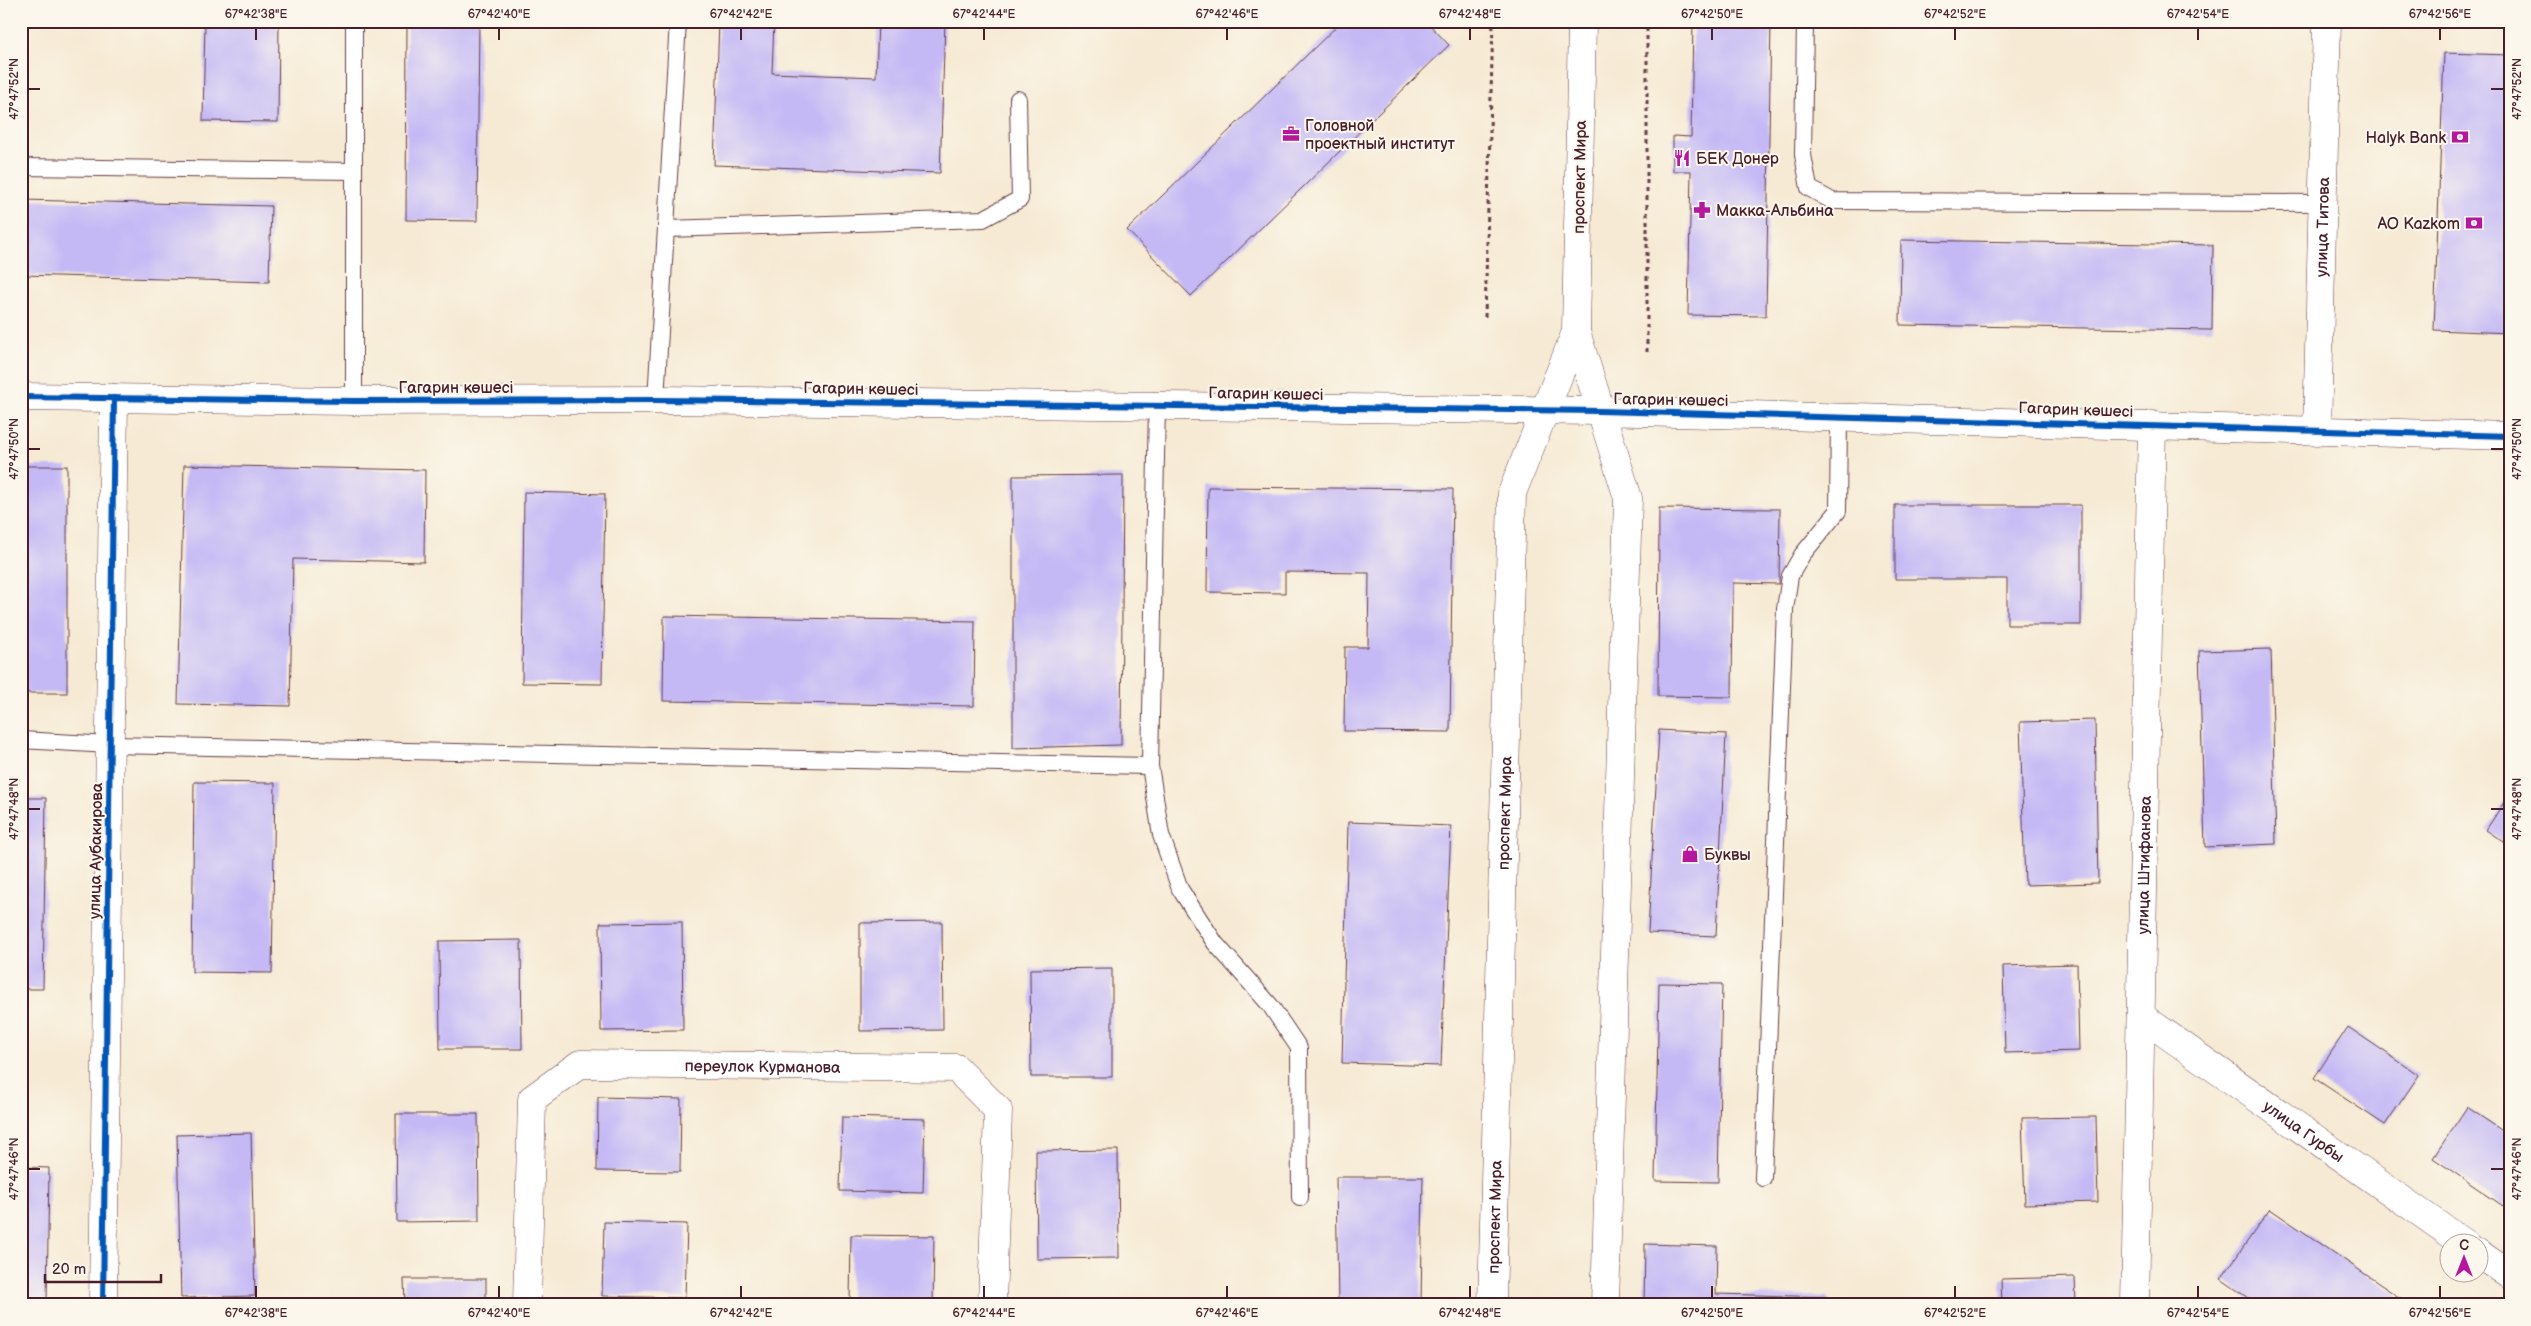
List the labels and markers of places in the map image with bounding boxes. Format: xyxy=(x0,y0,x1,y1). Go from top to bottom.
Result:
place label: Головной проектный институт xyxy=(1305,117,1456,154)
office icon: Головной проектный институт xyxy=(1281,124,1301,144)
bank icon: Halyk Bank xyxy=(2450,127,2470,147)
place label: Halyk Bank xyxy=(2365,129,2446,148)
restaurant icon: БЕК Донер xyxy=(1672,148,1692,168)
place label: БЕК Донер xyxy=(1696,150,1779,169)
pharmacy icon: Макка-Альбина xyxy=(1692,200,1712,220)
place label: Макка-Альбина xyxy=(1716,202,1834,221)
bank icon: AO Kazkom xyxy=(2464,213,2484,233)
place label: AO Kazkom xyxy=(2377,215,2460,234)
shop icon: Буквы xyxy=(1680,844,1700,864)
place label: Буквы xyxy=(1704,846,1751,865)

